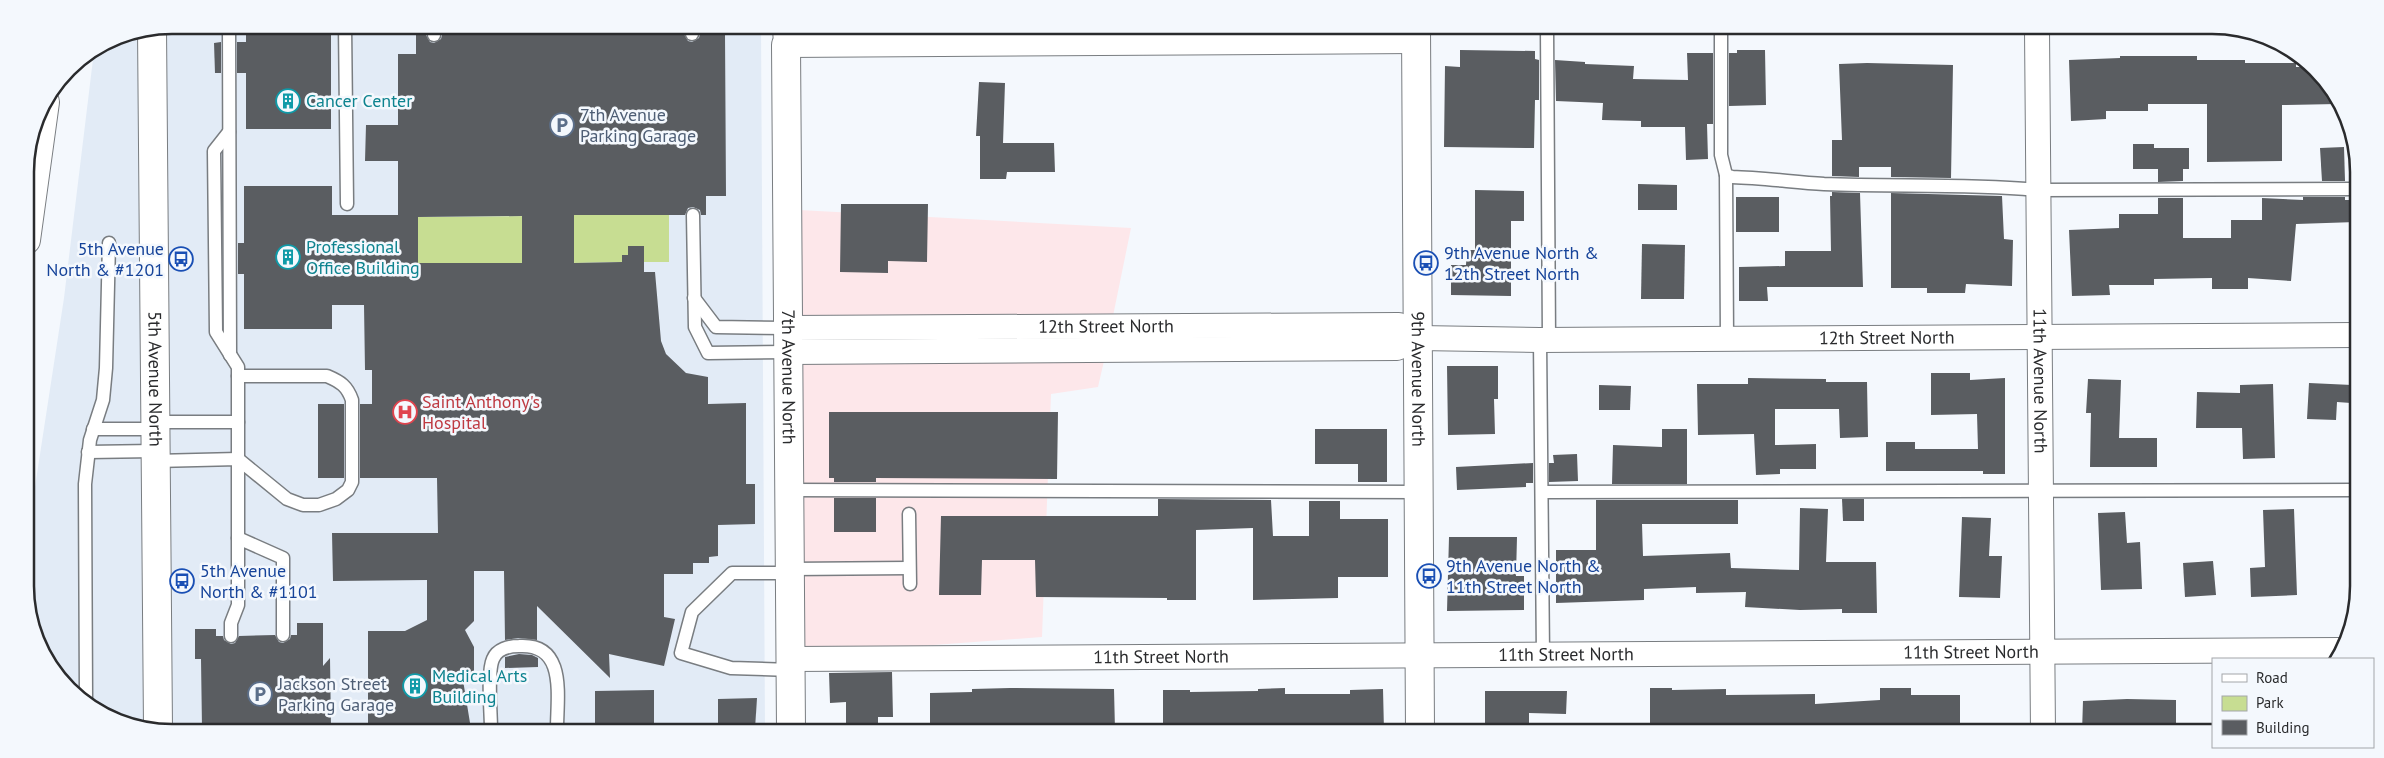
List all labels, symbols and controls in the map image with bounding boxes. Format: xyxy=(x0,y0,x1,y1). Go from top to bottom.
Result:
building icon: Cancer Center xyxy=(275,88,301,114)
place label: Cancer Center xyxy=(306,89,412,112)
place label: 7th Avenue Parking Garage xyxy=(580,103,696,147)
parking icon: 7th Avenue Parking Garage xyxy=(549,112,575,138)
place label: Professional Office Building xyxy=(306,235,420,279)
place label: 5th Avenue North & #1201 xyxy=(46,237,164,281)
place label: 9th Avenue North & 12th Street North xyxy=(1444,241,1599,285)
building icon: Professional Office Building xyxy=(275,244,301,270)
bus stop icon: 5th Avenue North & #1201 xyxy=(168,246,194,272)
bus stop icon: 9th Avenue North & 12th Street North xyxy=(1413,250,1439,276)
street label: 11th Avenue North xyxy=(2028,308,2053,454)
street label: 7th Avenue North xyxy=(777,309,801,445)
street label: 5th Avenue North xyxy=(143,311,168,447)
street label: 9th Avenue North xyxy=(1407,311,1430,447)
street label: 12th Street North xyxy=(1038,314,1174,338)
street label: 12th Street North xyxy=(1819,325,1955,349)
place label: Saint Anthony's Hospital xyxy=(422,390,540,434)
hospital icon: Saint Anthony's Hospital xyxy=(392,399,418,425)
place label: 9th Avenue North & 11th Street North xyxy=(1446,554,1601,598)
place label: 5th Avenue North & #1101 xyxy=(200,559,318,603)
bus stop icon: 9th Avenue North & 11th Street North xyxy=(1416,563,1442,589)
bus stop icon: 5th Avenue North & #1101 xyxy=(169,568,195,594)
street label: 11th Street North xyxy=(1903,640,2039,664)
street label: 11th Street North xyxy=(1498,642,1634,666)
street label: 11th Street North xyxy=(1093,644,1229,668)
legend xyxy=(2212,658,2374,748)
place label: Medical Arts Building xyxy=(432,664,527,708)
text: Road xyxy=(2256,668,2288,687)
place label: Jackson Street Parking Garage xyxy=(277,672,394,716)
building icon: Medical Arts Building xyxy=(402,673,428,699)
parking icon: Jackson Street Parking Garage xyxy=(247,681,273,707)
text: Park xyxy=(2256,693,2284,712)
text: Building xyxy=(2256,718,2310,737)

